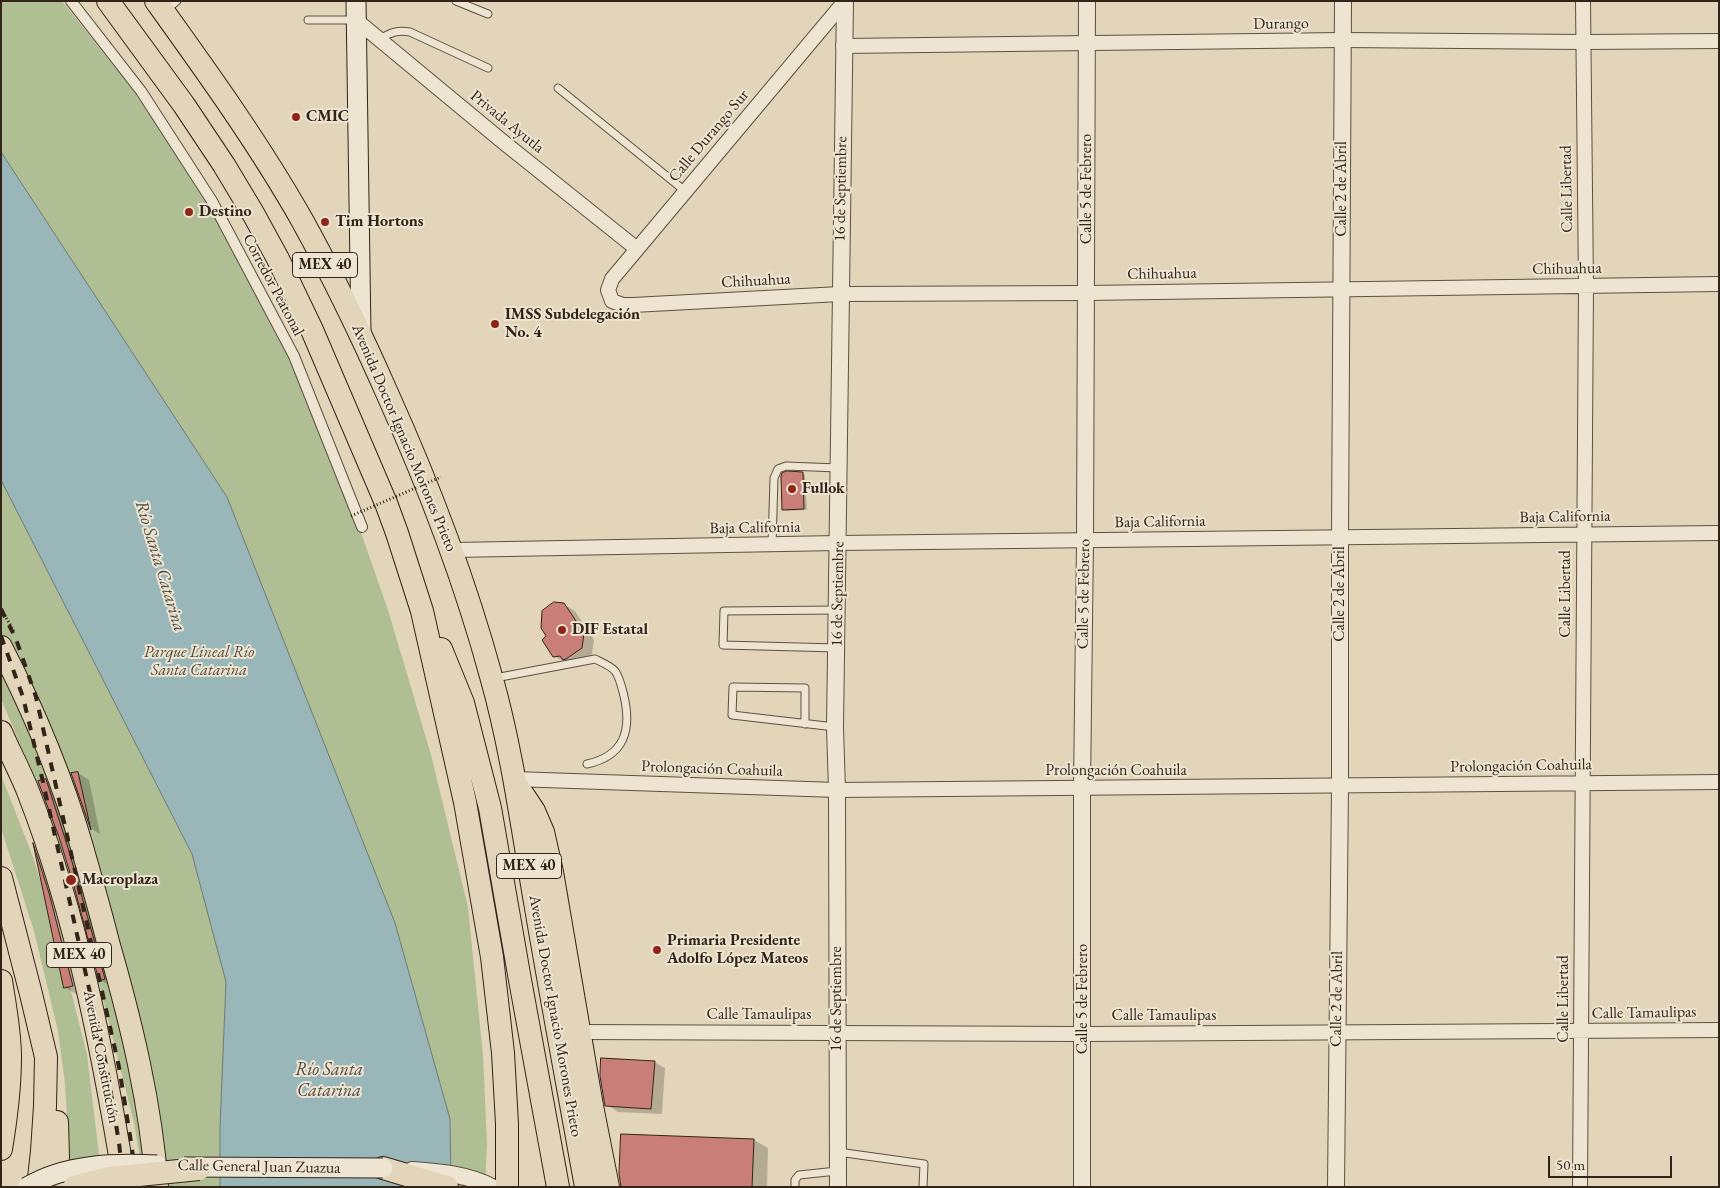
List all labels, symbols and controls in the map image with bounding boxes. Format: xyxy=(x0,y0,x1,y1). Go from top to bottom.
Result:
street label: Durango xyxy=(1253,14,1309,34)
street label: Privada Ayutla xyxy=(466,86,548,158)
street label: Calle Durango Sur xyxy=(665,86,753,186)
place label: CMIC xyxy=(306,107,349,127)
marker: CMIC xyxy=(290,111,302,123)
street label: Calle 5 de Febrero xyxy=(1077,134,1097,244)
street label: 16 de Septiembre xyxy=(830,136,852,242)
street label: Calle 2 de Abril xyxy=(1332,141,1352,237)
street label: Calle Libertad xyxy=(1557,145,1577,233)
place label: Destino xyxy=(199,202,252,222)
marker: Destino xyxy=(183,206,195,218)
place label: Tim Hortons xyxy=(335,212,424,232)
marker: Tim Hortons xyxy=(319,216,331,228)
street label: Corredor Peatonal xyxy=(238,231,308,339)
road number: MEX 40 xyxy=(292,252,358,278)
street label: Chihuahua xyxy=(1532,259,1602,279)
street label: Chihuahua xyxy=(1127,264,1197,284)
street label: Chihuahua xyxy=(721,270,791,292)
place label: IMSS Subdelegación No. 4 xyxy=(505,305,640,343)
marker: IMSS Subdelegación No. 4 xyxy=(489,318,501,330)
street label: Avenida Doctor Ignacio Morones Prieto xyxy=(347,321,461,555)
place label: Fullok xyxy=(802,479,845,499)
marker: Fullok xyxy=(786,483,798,495)
water label: Río Santa Catarina xyxy=(130,498,190,634)
street label: Baja California xyxy=(1519,507,1611,527)
street label: Baja California xyxy=(1114,512,1206,532)
street label: Baja California xyxy=(709,518,801,538)
street label: Calle 5 de Febrero xyxy=(1073,539,1095,649)
street label: 16 de Septiembre xyxy=(827,541,849,647)
street label: Calle 2 de Abril xyxy=(1330,546,1350,642)
street label: Calle Libertad xyxy=(1556,550,1576,638)
place label: DIF Estatal xyxy=(572,620,648,640)
marker: DIF Estatal xyxy=(556,624,568,636)
park label: Parque Lineal Río Santa Catarina xyxy=(144,643,254,681)
street label: Prolongación Coahuila xyxy=(1450,755,1592,777)
street label: Prolongación Coahuila xyxy=(641,757,783,781)
street label: Prolongación Coahuila xyxy=(1045,761,1187,781)
road number: MEX 40 xyxy=(496,854,562,878)
place label: Macroplaza xyxy=(82,870,158,890)
marker: Macroplaza xyxy=(64,873,78,887)
street label: Avenida Doctor Ignacio Morones Prieto xyxy=(524,894,586,1138)
place label: Primaria Presidente Adolfo López Mateos xyxy=(667,931,808,969)
road number: MEX 40 xyxy=(46,942,112,968)
marker: Primaria Presidente Adolfo López Mateos xyxy=(651,944,663,956)
street label: Calle 5 de Febrero xyxy=(1073,944,1093,1054)
street label: 16 de Septiembre xyxy=(827,946,847,1052)
street label: Calle 2 de Abril xyxy=(1327,951,1347,1047)
street label: Calle Libertad xyxy=(1554,955,1574,1043)
street label: Avenida Constitución xyxy=(79,989,123,1125)
street label: Calle Tamaulipas xyxy=(1591,1002,1697,1024)
street label: Calle Tamaulipas xyxy=(707,1005,811,1025)
street label: Calle Tamaulipas xyxy=(1112,1006,1216,1026)
water label: Río Santa Catarina xyxy=(295,1059,363,1102)
scale bar xyxy=(1550,1146,1674,1178)
text: 50 m xyxy=(1556,1155,1585,1174)
street label: Calle General Juan Zuazua xyxy=(177,1156,341,1178)

